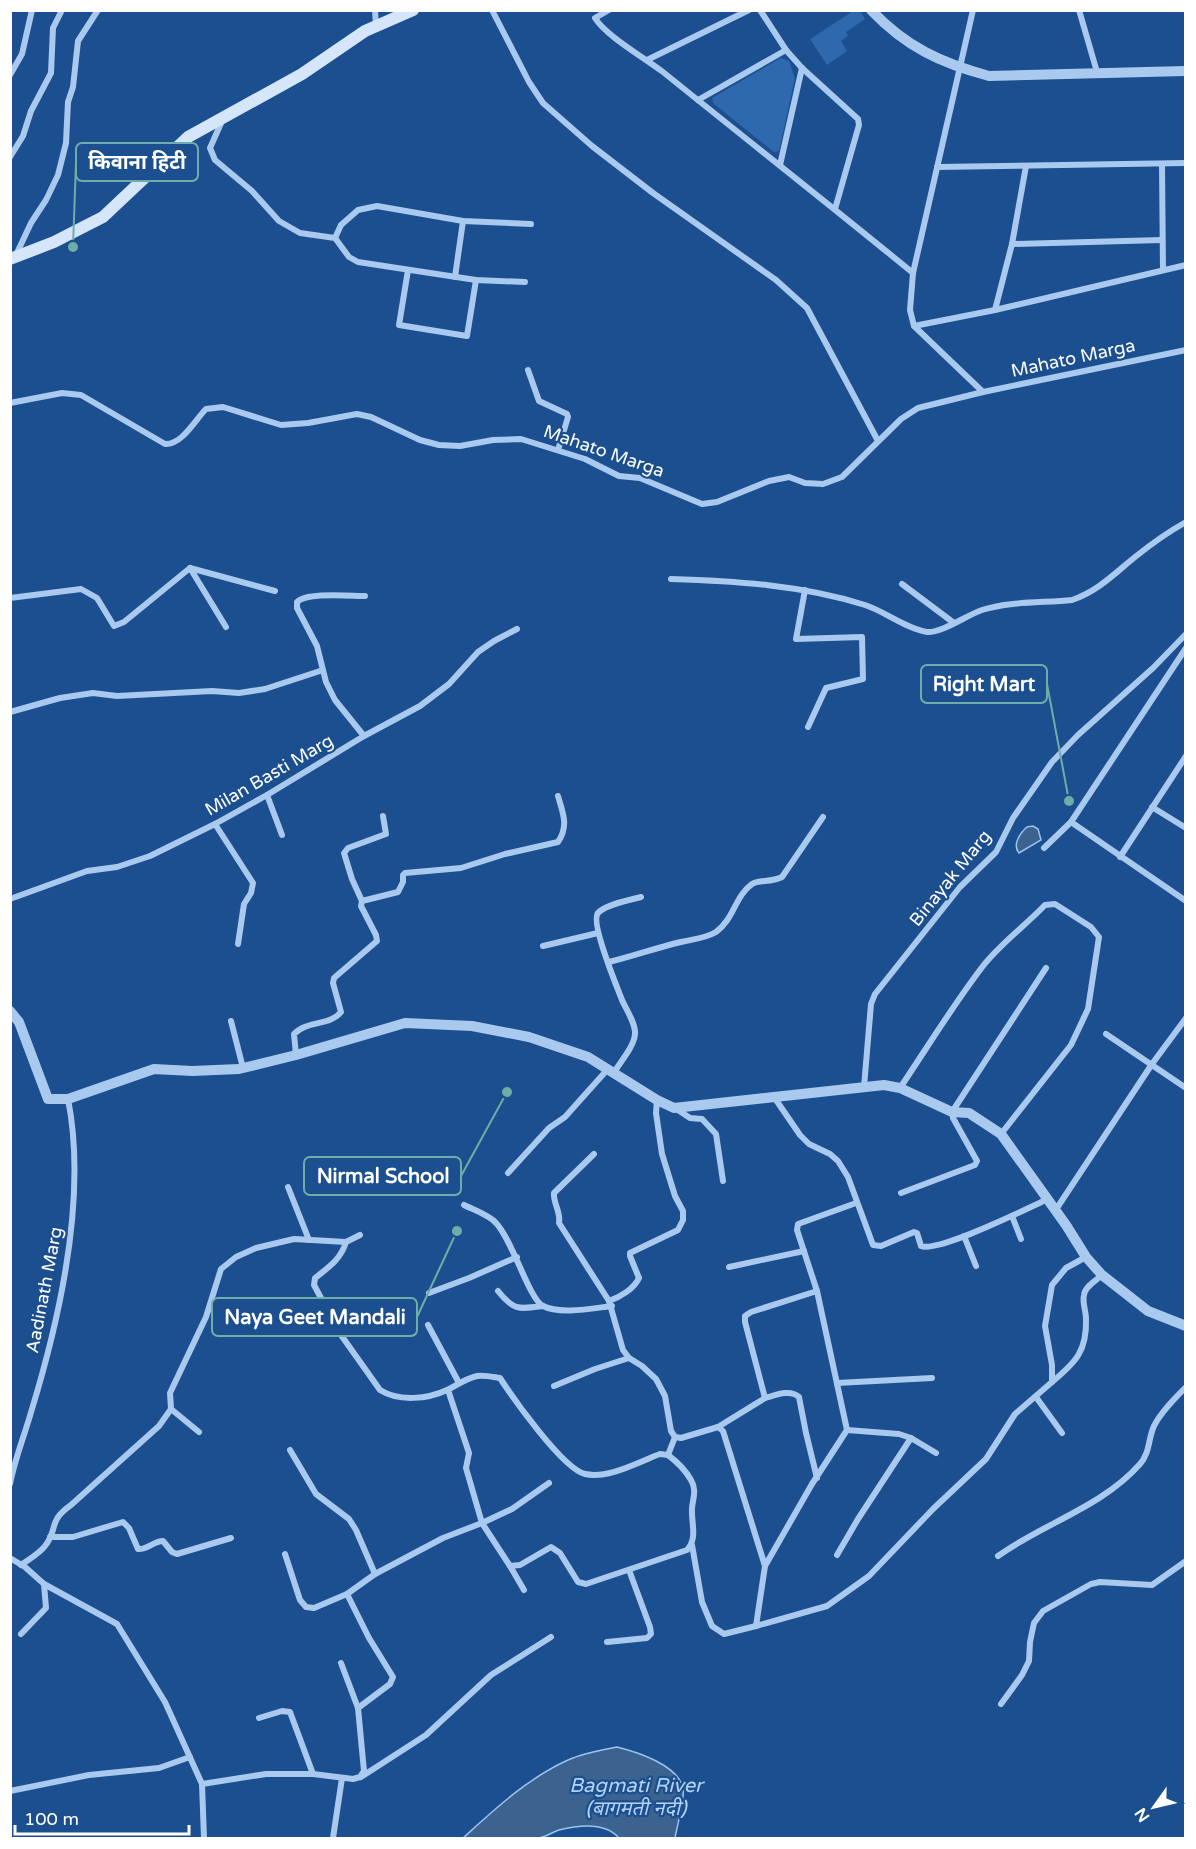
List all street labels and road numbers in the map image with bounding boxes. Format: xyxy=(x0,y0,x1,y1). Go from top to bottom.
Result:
street label: Mahato Marga xyxy=(1009,334,1137,382)
street label: Mahato Marga xyxy=(541,420,667,482)
street label: Milan Basti Marg xyxy=(201,729,337,821)
street label: Binayak Marg xyxy=(905,825,995,931)
street label: Aadinath Marg xyxy=(21,1225,67,1355)

